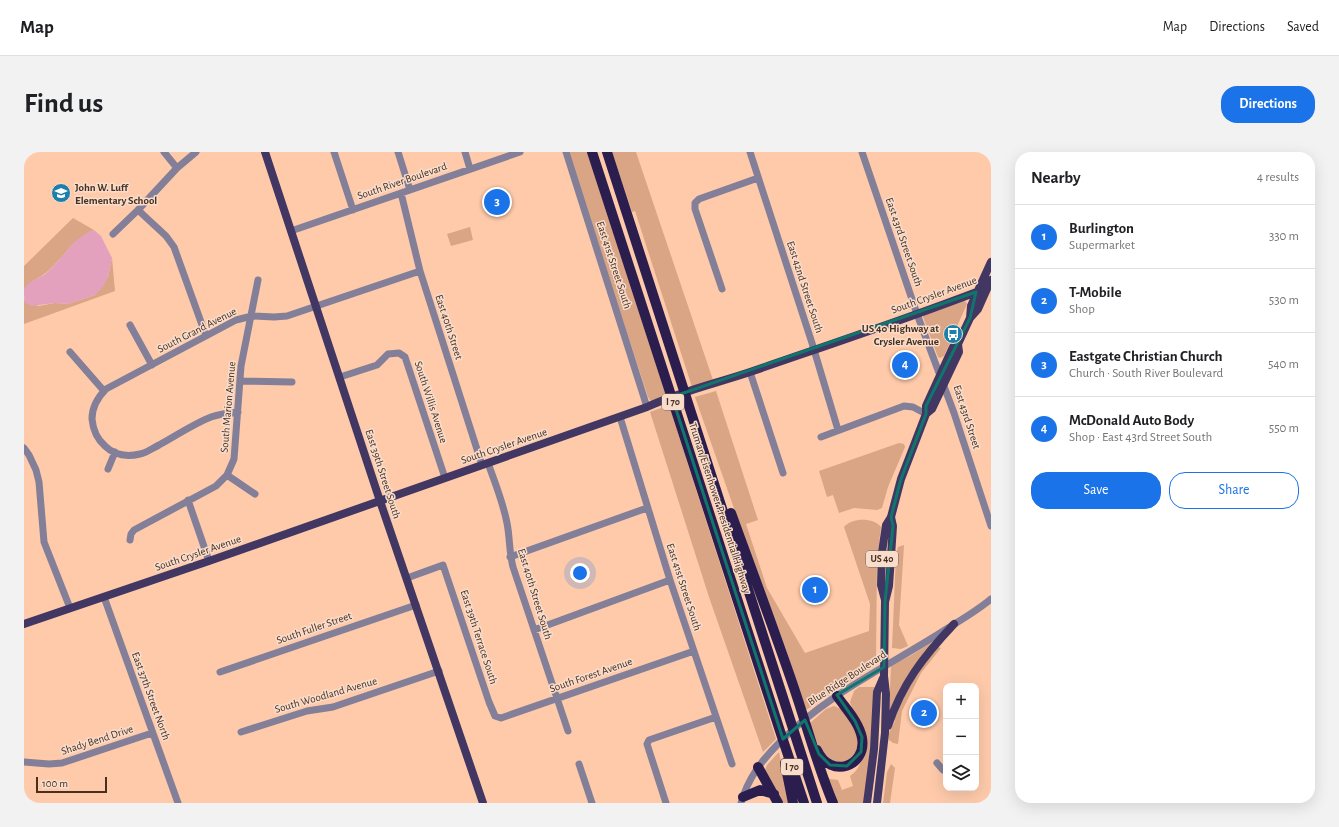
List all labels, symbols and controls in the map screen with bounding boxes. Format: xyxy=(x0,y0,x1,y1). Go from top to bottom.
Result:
text: Map xyxy=(20,18,54,37)
text: Map xyxy=(1163,20,1187,34)
text: Directions xyxy=(1209,20,1265,34)
text: Saved xyxy=(1287,20,1319,34)
button: Directions xyxy=(1221,86,1315,123)
text: Find us xyxy=(24,90,103,118)
street label: South River Boulevard xyxy=(356,160,449,202)
text: Nearby xyxy=(1031,169,1081,186)
text: 4 results xyxy=(1257,171,1299,184)
school or university icon: John W. Luff Elementary School xyxy=(50,182,72,204)
place label: John W. Luff Elementary School xyxy=(75,182,157,206)
pin: 3 xyxy=(484,187,510,217)
street label: East 43rd Street South xyxy=(884,196,924,288)
street label: East 41st Street South xyxy=(595,220,633,310)
text: Burlington xyxy=(1069,221,1134,236)
text: 1 xyxy=(1042,230,1046,243)
text: 330 m xyxy=(1269,230,1299,243)
text: Supermarket xyxy=(1069,239,1135,252)
street label: East 42nd Street South xyxy=(785,240,825,334)
street label: South Crysler Avenue xyxy=(890,274,978,316)
text: T-Mobile xyxy=(1069,285,1122,300)
street label: East 40th Street xyxy=(433,293,465,361)
text: 2 xyxy=(1041,294,1047,307)
text: 530 m xyxy=(1269,294,1299,307)
text: Shop xyxy=(1069,303,1095,316)
street label: South Grand Avenue xyxy=(156,305,238,355)
place label: US 40 Highway at Crysler Avenue xyxy=(862,323,939,347)
bus stop icon: US 40 Highway at Crysler Avenue xyxy=(942,323,964,345)
text: Eastgate Christian Church xyxy=(1069,349,1223,364)
pin: 4 xyxy=(892,350,918,380)
text: 3 xyxy=(1041,358,1047,371)
text: 540 m xyxy=(1268,358,1299,371)
street label: South Willis Avenue xyxy=(413,360,449,444)
street label: South Marion Avenue xyxy=(219,361,237,453)
text: Church · South River Boulevard xyxy=(1069,367,1223,380)
street label: East 43rd Street xyxy=(952,384,983,451)
road number: I 70 xyxy=(662,394,684,410)
text: McDonald Auto Body xyxy=(1069,413,1194,428)
street label: Truman/Eisenhower Presidential Highway xyxy=(687,421,753,595)
text: 4 xyxy=(1041,422,1047,435)
text: 550 m xyxy=(1269,422,1299,435)
street label: South Crysler Avenue xyxy=(460,426,548,466)
street label: East 39th Street South xyxy=(363,428,403,520)
text: Shop · East 43rd Street South xyxy=(1069,431,1212,444)
button: Save xyxy=(1031,472,1161,509)
button: Share xyxy=(1169,472,1299,509)
street label: South Crysler Avenue xyxy=(154,533,242,573)
street label: East 41st Street South xyxy=(665,542,703,632)
street label: East 40th Street South xyxy=(516,547,554,641)
road number: US 40 xyxy=(866,551,898,567)
your location xyxy=(570,563,590,583)
pin: 1 xyxy=(802,575,828,605)
street label: East 39th Terrace South xyxy=(459,588,499,686)
street label: South Fuller Street xyxy=(275,610,353,646)
street label: Blue Ridge Boulevard xyxy=(806,648,888,707)
street label: East 37th Street North xyxy=(130,651,172,741)
street label: South Forest Avenue xyxy=(548,656,634,694)
street label: South Woodland Avenue xyxy=(274,675,378,715)
map controls xyxy=(943,683,979,791)
button: + xyxy=(943,683,979,719)
pin: 2 xyxy=(911,698,937,728)
button: − xyxy=(943,719,979,755)
street label: Shady Bend Drive xyxy=(60,723,134,757)
button: layers xyxy=(943,755,979,791)
road number: I 70 xyxy=(781,759,803,775)
scale bar xyxy=(36,775,107,794)
text: 100 m xyxy=(42,778,68,789)

